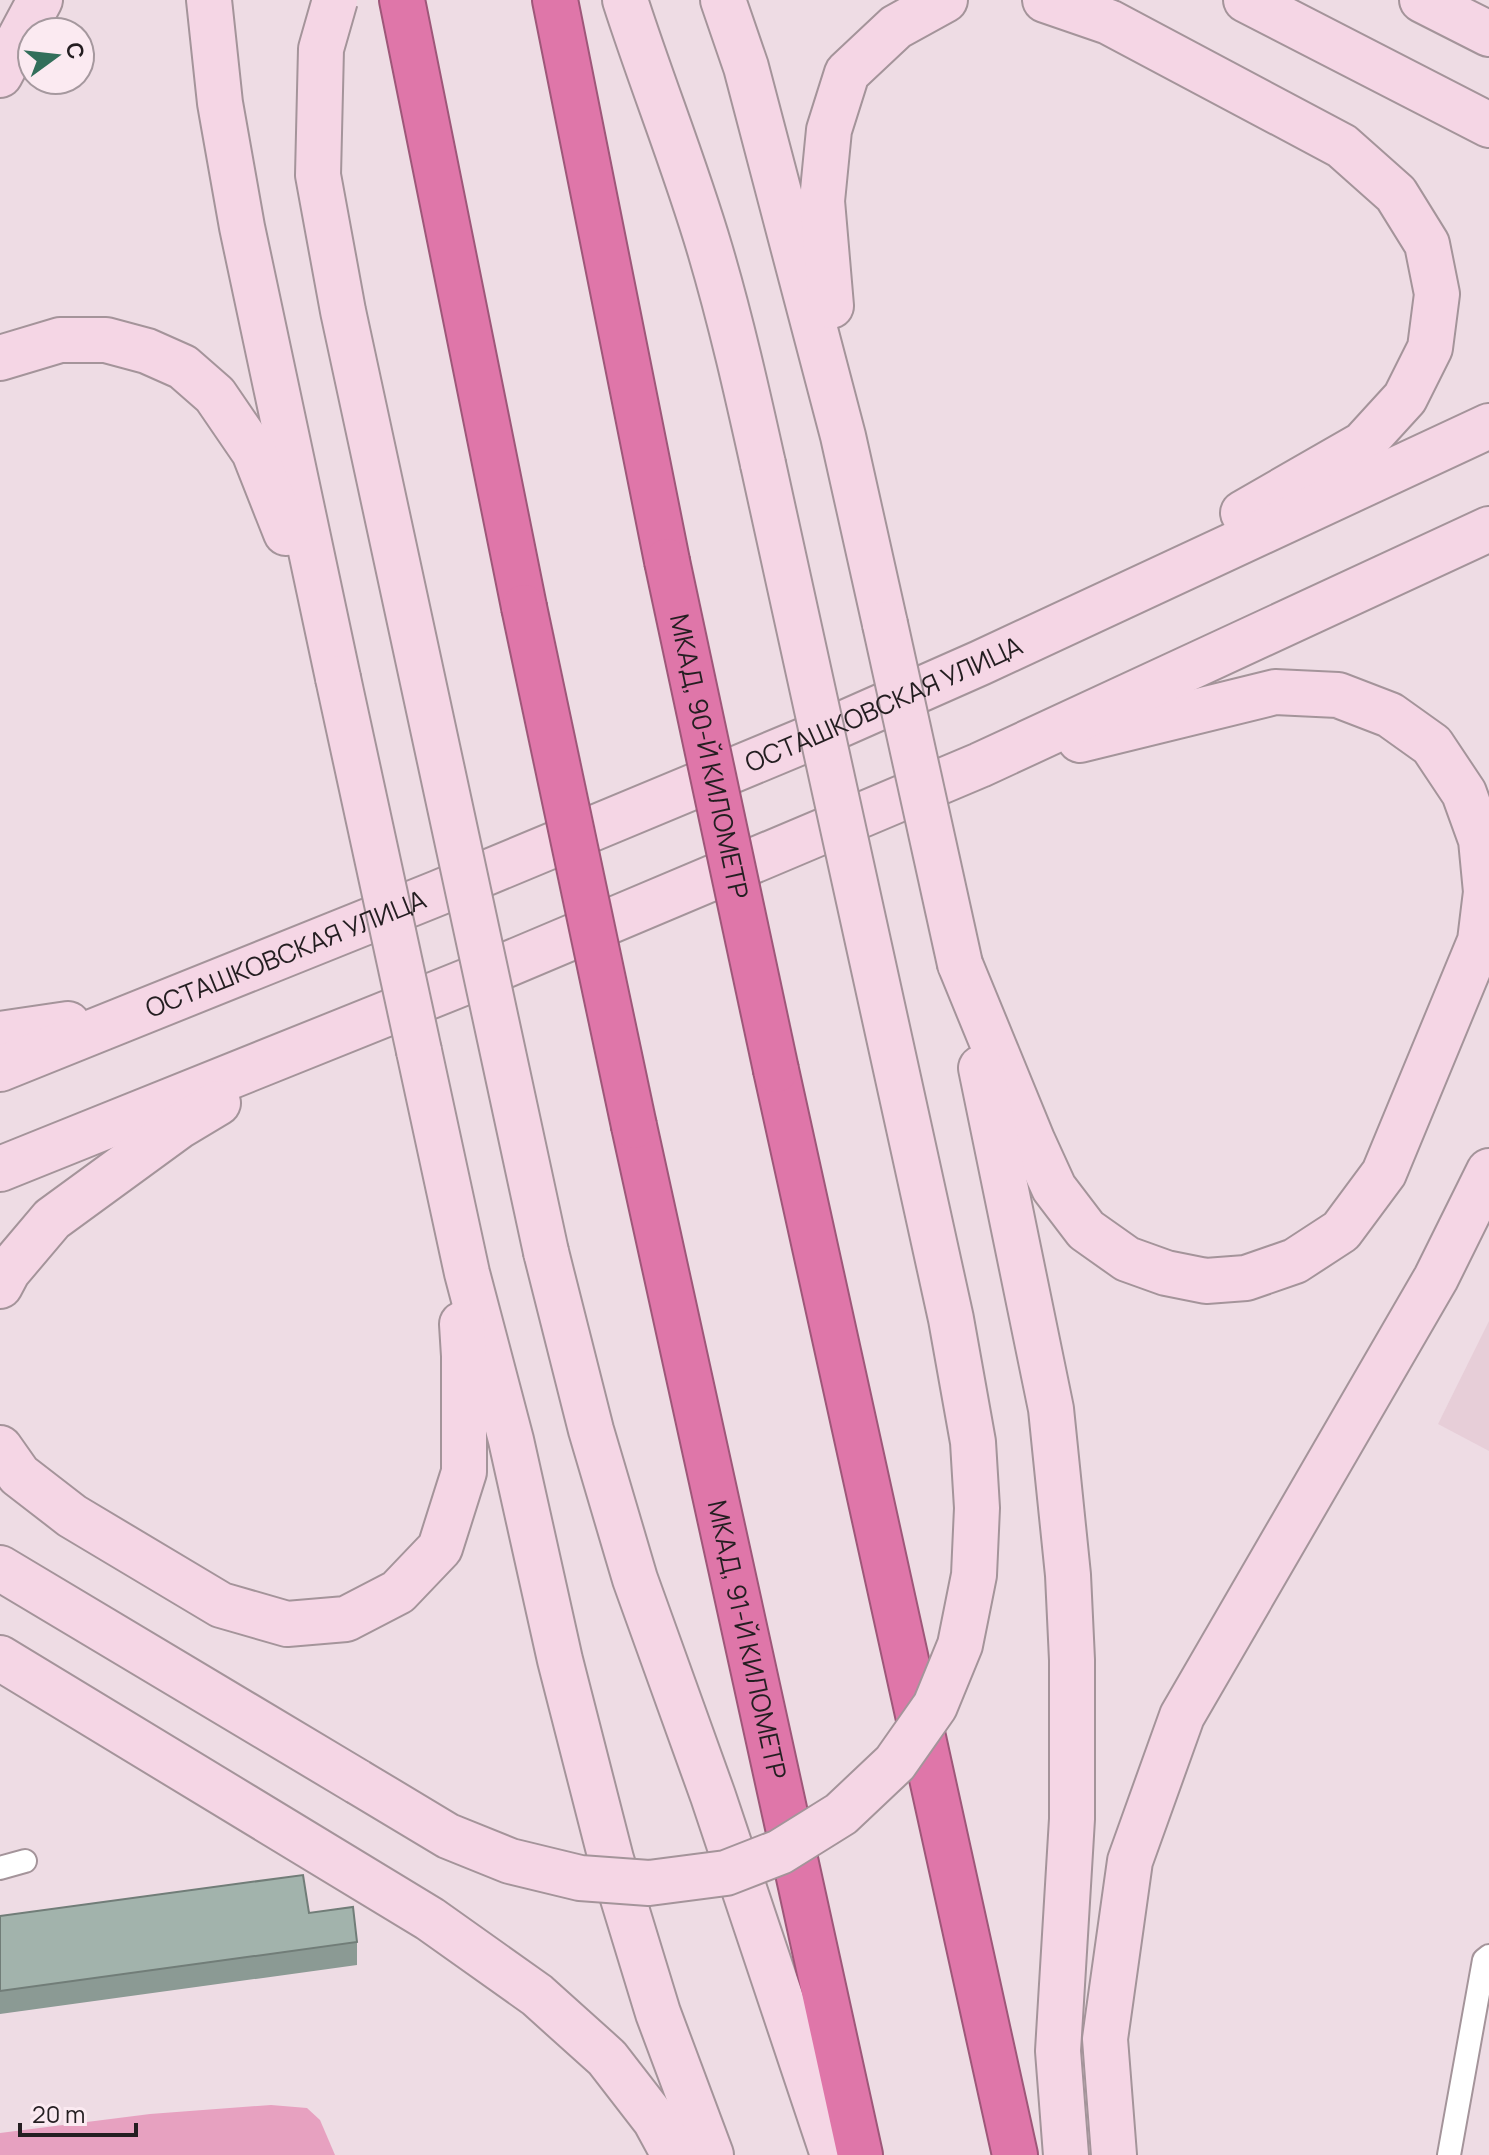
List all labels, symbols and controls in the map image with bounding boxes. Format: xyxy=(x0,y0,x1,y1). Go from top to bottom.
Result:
north arrow xyxy=(16,16,96,96)
text: С xyxy=(59,39,92,63)
street label: МКАД, 90-Й КИЛОМЕТР xyxy=(662,611,758,902)
street label: ОСТАШКОВСКАЯ УЛИЦА xyxy=(739,627,1028,780)
street label: ОСТАШКОВСКАЯ УЛИЦА xyxy=(140,881,431,1026)
street label: МКАД, 91-Й КИЛОМЕТР xyxy=(700,1497,796,1782)
scale bar xyxy=(20,2087,136,2137)
text: 20 m xyxy=(32,2097,85,2130)

